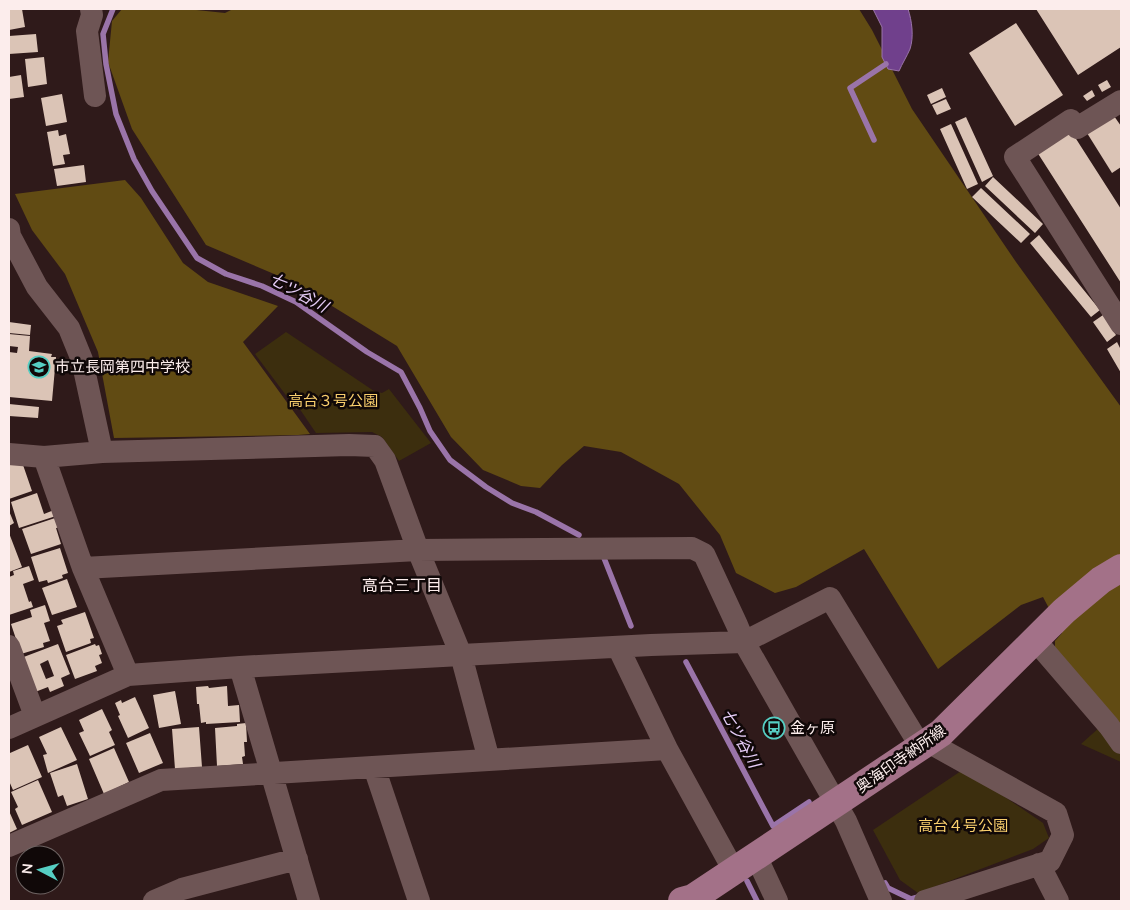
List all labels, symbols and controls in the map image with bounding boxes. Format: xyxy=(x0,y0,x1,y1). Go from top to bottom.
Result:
water label: 七ツ谷川 xyxy=(266,268,334,317)
school or university icon: 市立長岡第四中学校 xyxy=(27,355,51,379)
place label: 市立長岡第四中学校 xyxy=(55,357,190,376)
park label: 高台３号公園 xyxy=(288,391,378,410)
district label: 高台三丁目 xyxy=(362,575,442,595)
water label: 七ツ谷川 xyxy=(717,705,766,773)
bus stop icon: 金ヶ原 xyxy=(762,716,786,740)
place label: 金ヶ原 xyxy=(790,718,835,737)
street label: 奥海印寺納所線 xyxy=(852,721,949,796)
park label: 高台４号公園 xyxy=(918,816,1008,835)
north arrow xyxy=(15,845,65,895)
text: N xyxy=(18,862,37,875)

